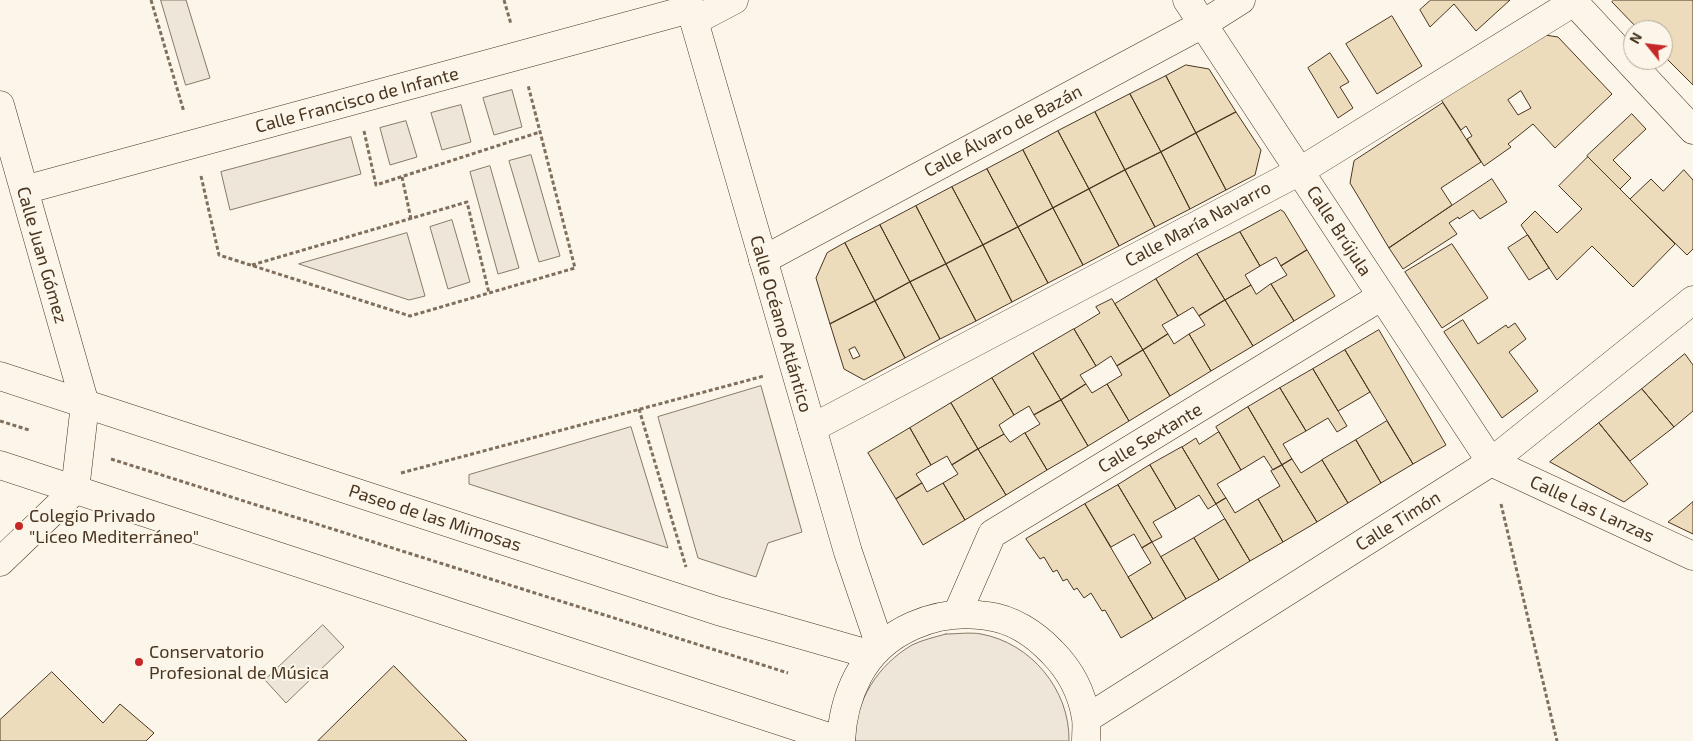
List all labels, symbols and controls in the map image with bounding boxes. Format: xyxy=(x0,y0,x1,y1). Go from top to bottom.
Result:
north arrow xyxy=(1623,20,1673,70)
text: N xyxy=(1625,29,1645,47)
street label: Calle Francisco de Infante xyxy=(253,62,461,138)
street label: Calle Álvaro de Bazán xyxy=(920,80,1086,182)
street label: Calle María Navarro xyxy=(1121,176,1275,272)
street label: Calle Brújula xyxy=(1302,182,1376,280)
street label: Calle Juan Gómez xyxy=(12,184,72,326)
street label: Calle Océano Atlántico xyxy=(745,233,817,415)
street label: Calle Sextante xyxy=(1094,398,1206,478)
street label: Calle Las Lanzas xyxy=(1526,471,1658,547)
street label: Paseo de las Mimosas xyxy=(346,480,524,556)
street label: Calle Timón xyxy=(1352,486,1444,556)
place label: Colegio Privado "Liceo Mediterráneo" xyxy=(29,505,199,548)
marker: Colegio Privado "Liceo Mediterráneo" xyxy=(13,520,25,532)
place label: Conservatorio Profesional de Música xyxy=(149,641,329,684)
marker: Conservatorio Profesional de Música xyxy=(133,656,145,668)

